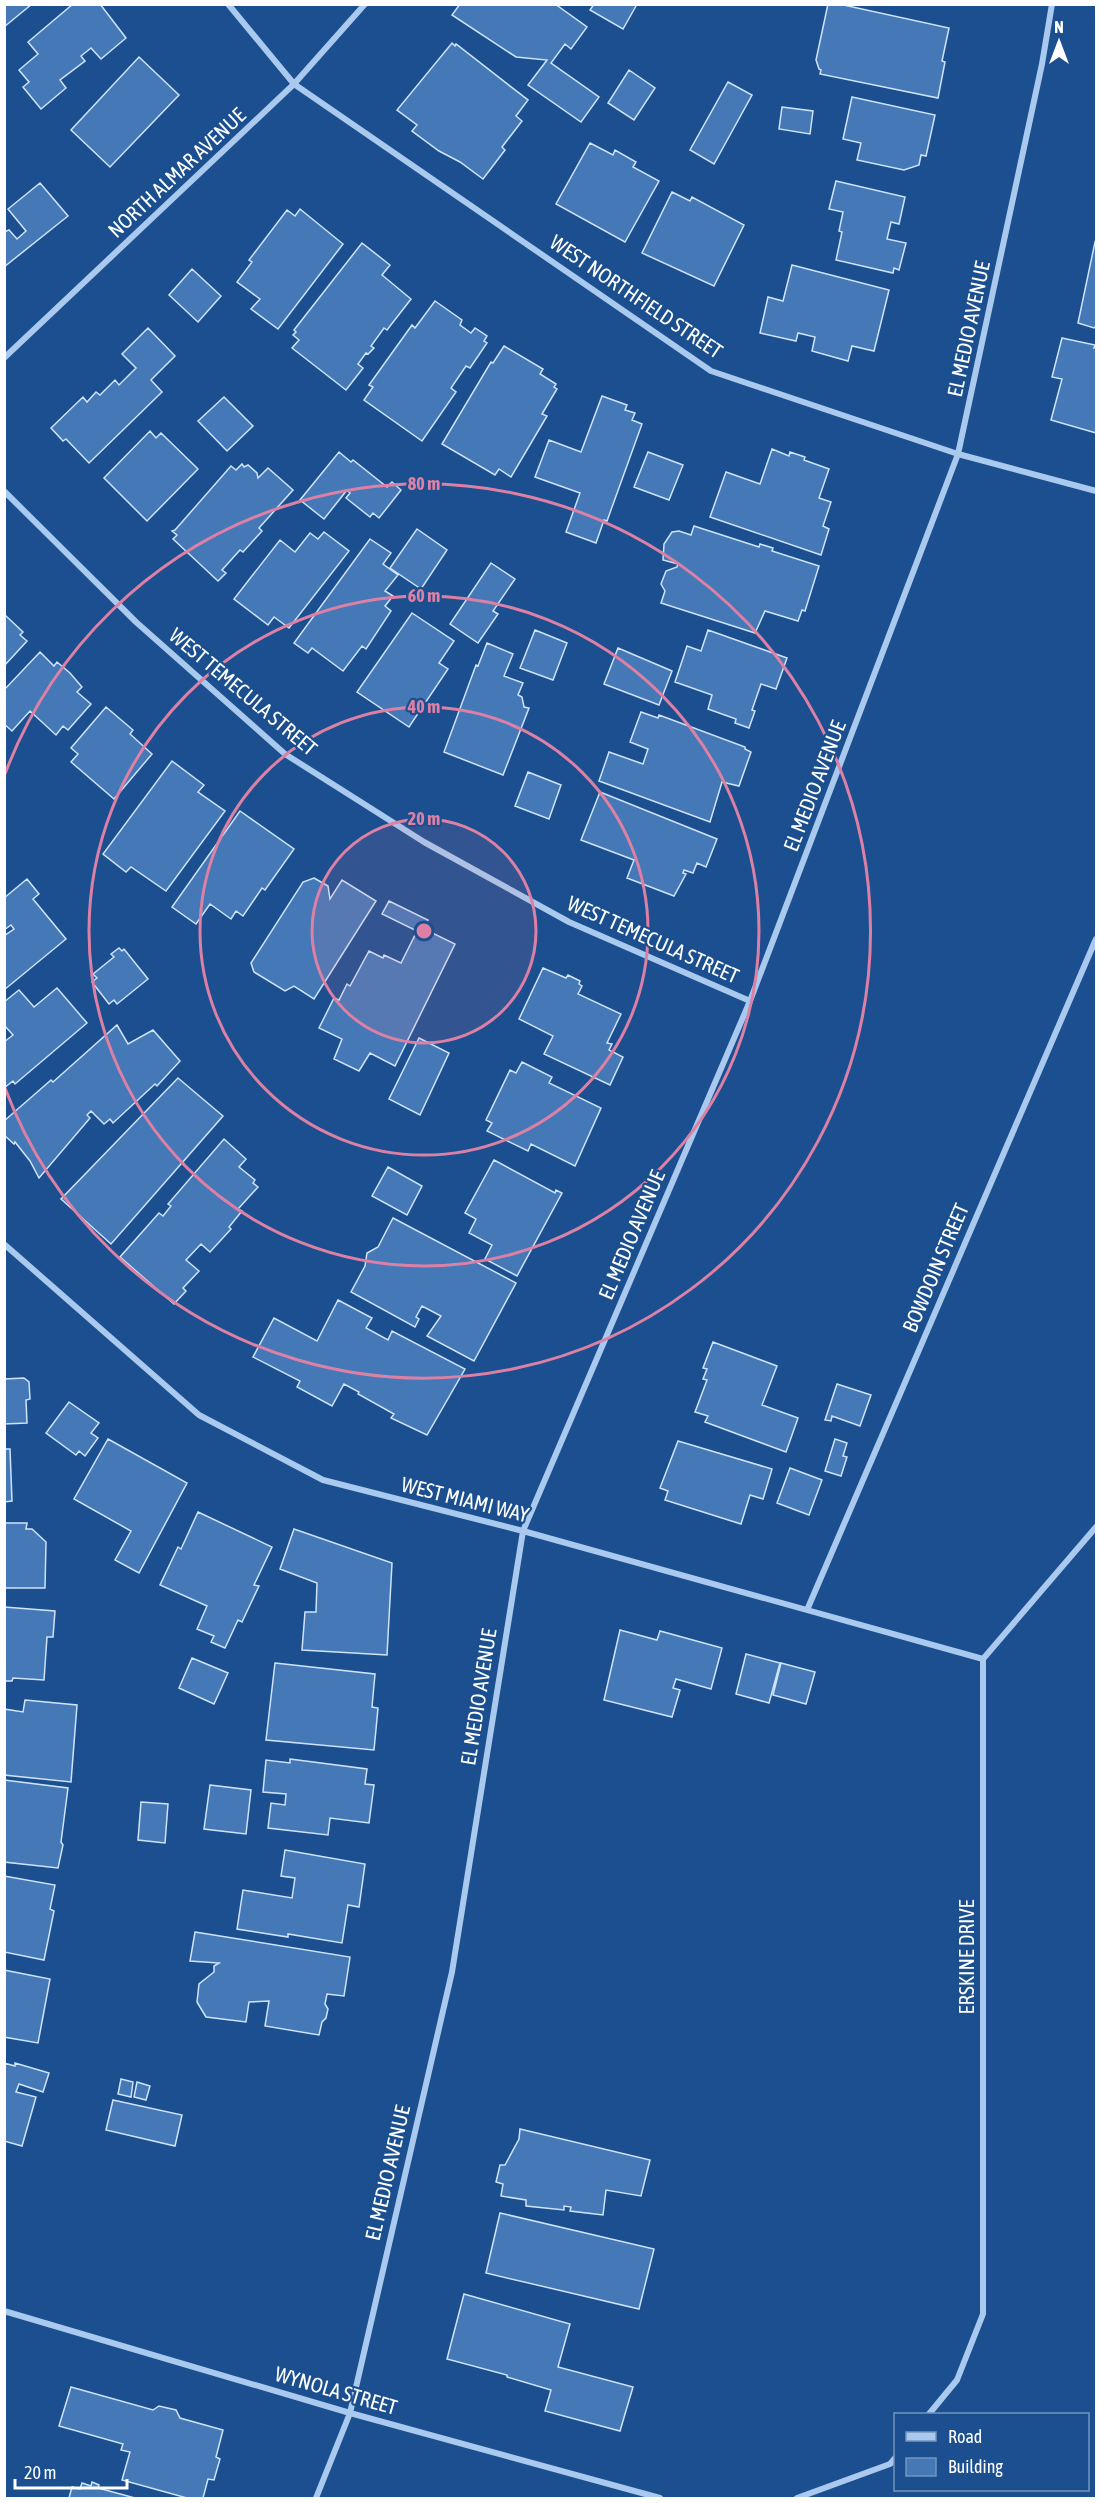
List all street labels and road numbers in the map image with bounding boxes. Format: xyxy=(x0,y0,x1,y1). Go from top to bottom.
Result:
street label: NORTH ALMAR AVENUE xyxy=(103,103,250,242)
street label: WEST NORTHFIELD STREET xyxy=(546,230,727,363)
street label: EL MEDIO AVENUE xyxy=(942,259,994,399)
street label: WEST TEMECULA STREET xyxy=(165,623,322,760)
street label: EL MEDIO AVENUE xyxy=(778,717,850,854)
street label: WEST TEMECULA STREET xyxy=(564,890,743,988)
street label: EL MEDIO AVENUE xyxy=(593,1166,669,1303)
street label: BOWDOIN STREET xyxy=(897,1200,973,1336)
street label: WEST MIAMI WAY xyxy=(399,1472,532,1527)
street label: EL MEDIO AVENUE xyxy=(455,1627,501,1767)
street label: ERSKINE DRIVE xyxy=(954,1899,978,2014)
street label: EL MEDIO AVENUE xyxy=(360,2103,414,2243)
street label: WYNOLA STREET xyxy=(272,2361,400,2419)

